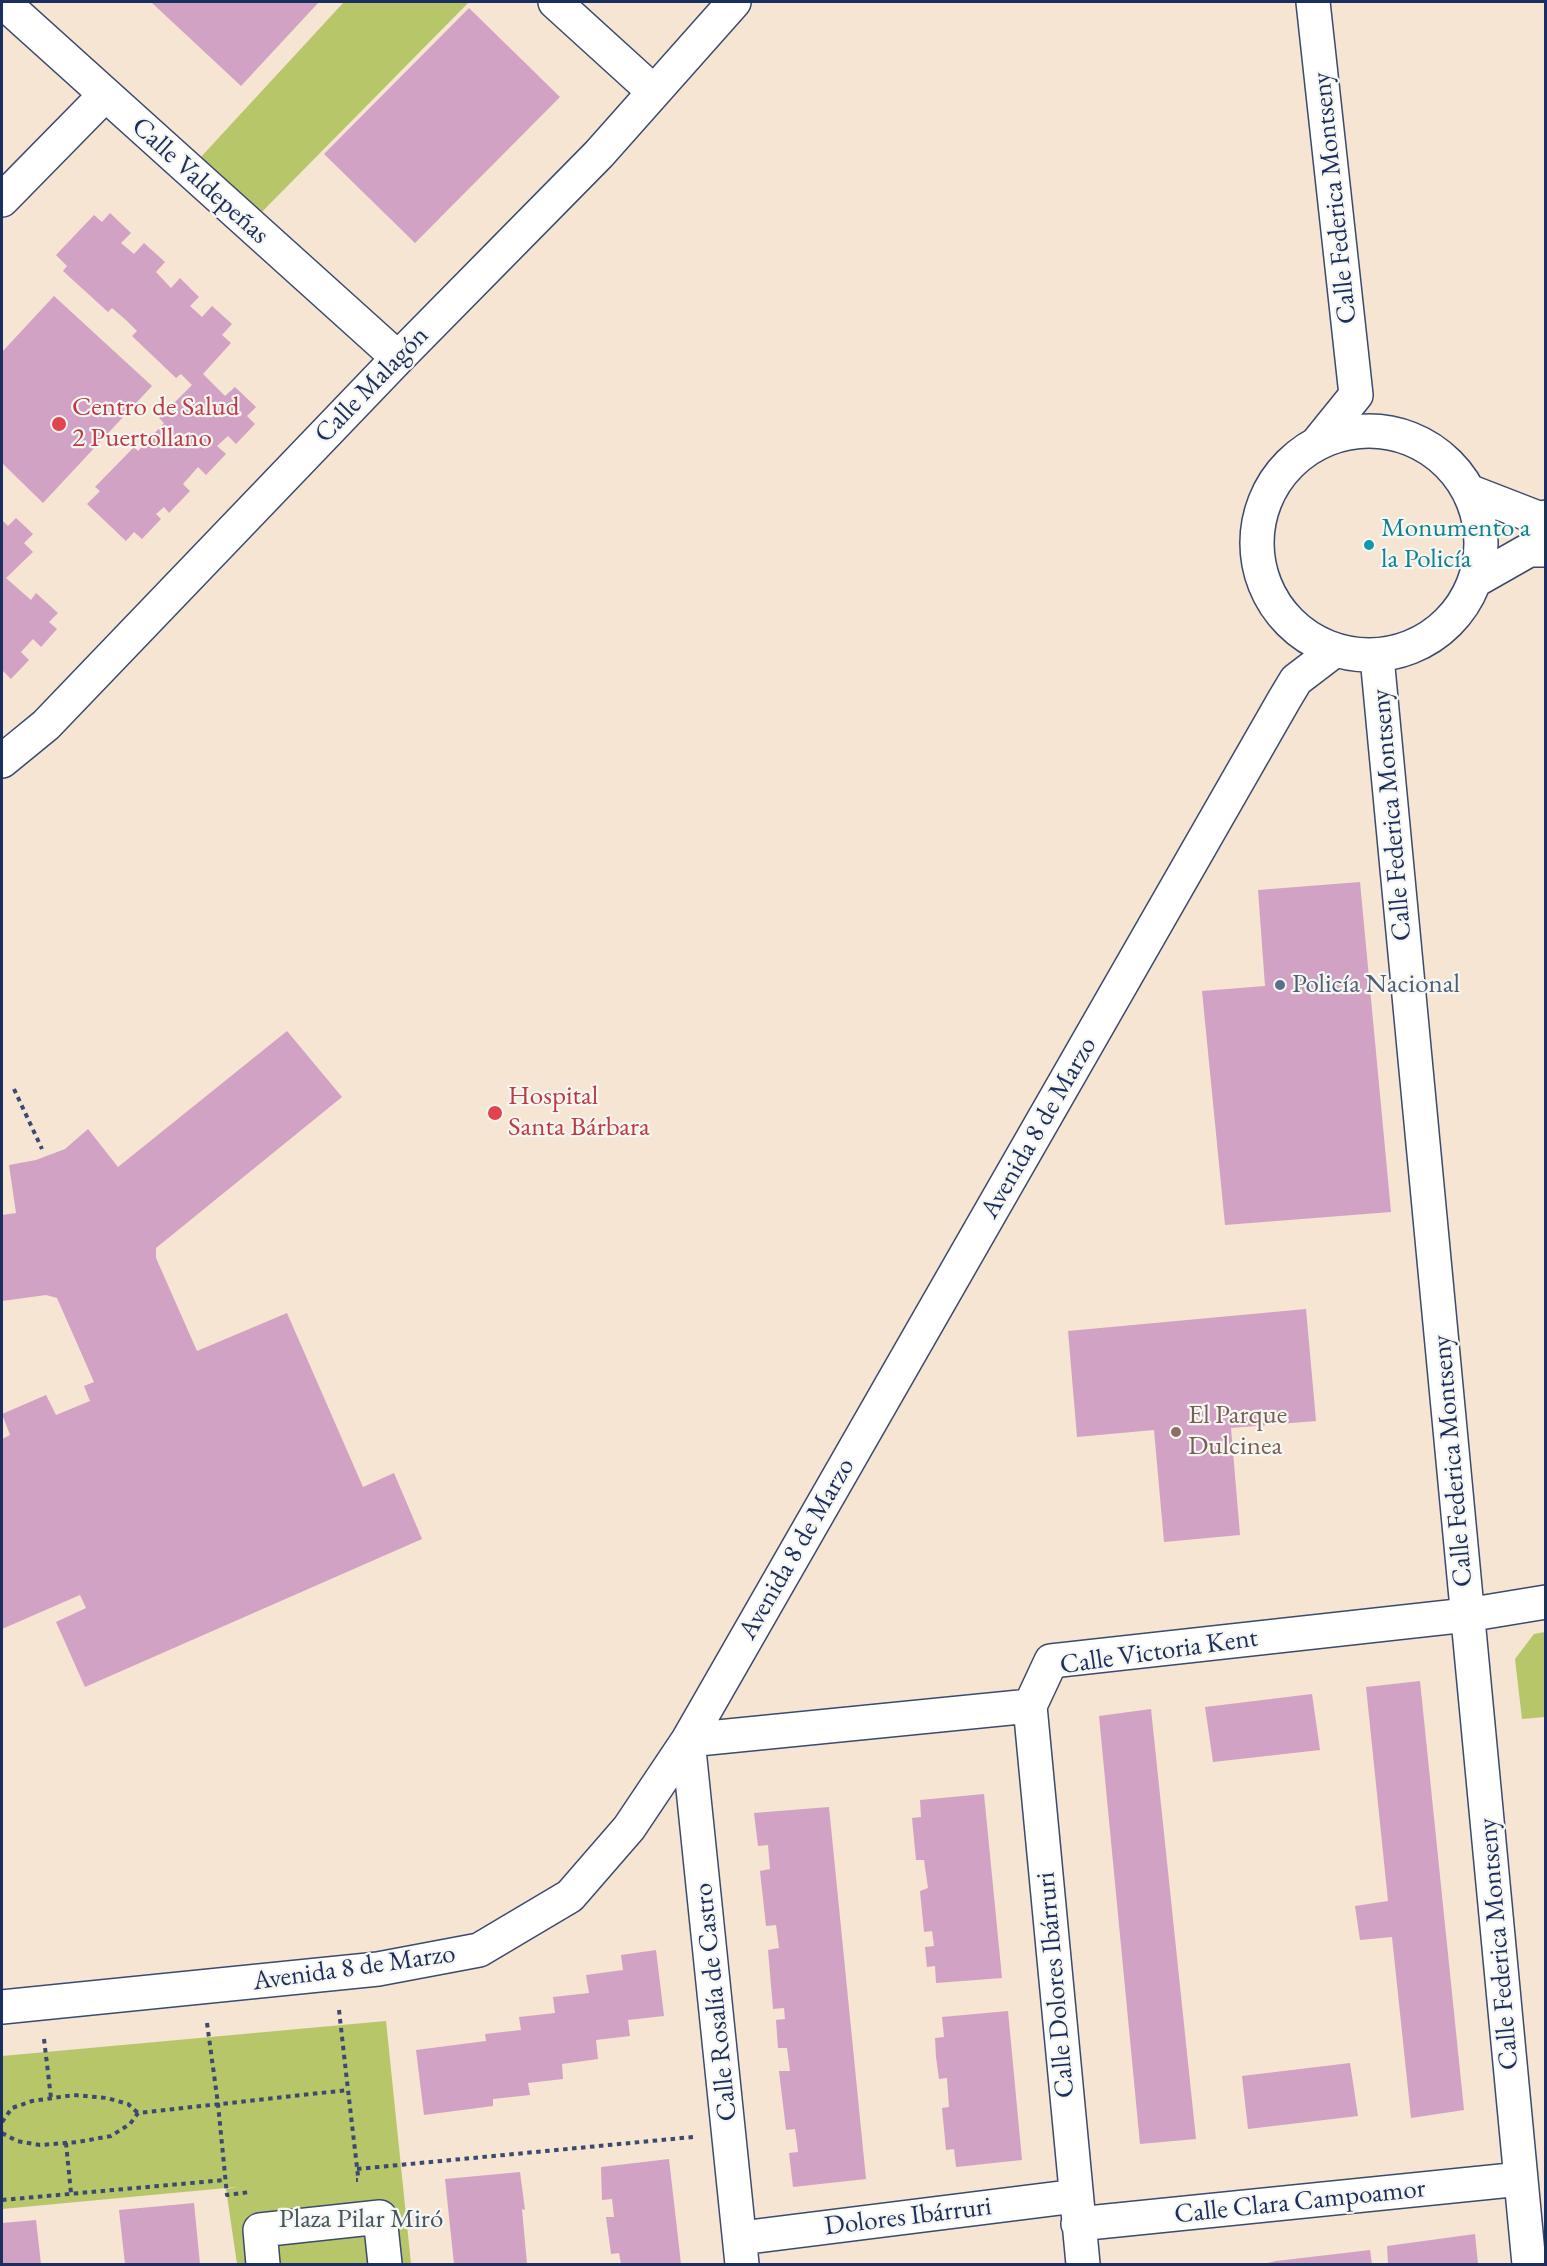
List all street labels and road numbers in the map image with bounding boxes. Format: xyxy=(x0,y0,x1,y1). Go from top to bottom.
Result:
street label: Calle Federica Montseny xyxy=(1306,71,1364,325)
street label: Calle Valdepeñas xyxy=(125,111,275,251)
street label: Calle Malagón xyxy=(308,320,436,450)
street label: Calle Federica Montseny xyxy=(1365,688,1419,942)
street label: Avenida 8 de Marzo xyxy=(974,1031,1104,1225)
street label: Calle Federica Montseny xyxy=(1426,1334,1480,1588)
street label: Avenida 8 de Marzo xyxy=(732,1452,862,1646)
street label: Calle Victoria Kent xyxy=(1058,1622,1260,1682)
street label: Calle Federica Montseny xyxy=(1472,1817,1526,2071)
street label: Calle Dolores Ibárruri xyxy=(1030,1871,1082,2099)
street label: Calle Rosalía de Castro xyxy=(687,1881,745,2123)
street label: Avenida 8 de Marzo xyxy=(251,1938,457,1998)
street label: Calle Clara Campoamor xyxy=(1173,2173,1427,2231)
street label: Dolores Ibárruri xyxy=(823,2191,993,2243)

